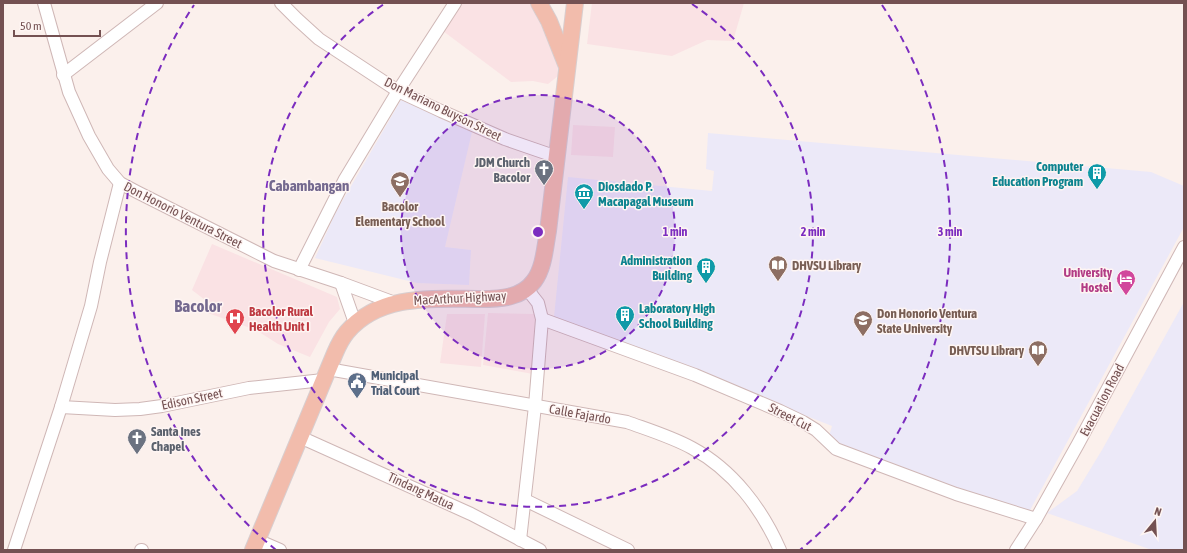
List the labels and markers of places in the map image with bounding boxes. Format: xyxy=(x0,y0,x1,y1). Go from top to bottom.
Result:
place label: JDM Church Bacolor xyxy=(474,155,531,185)
church icon: JDM Church Bacolor xyxy=(533,158,555,186)
place label: Computer Education Program xyxy=(992,159,1084,189)
building icon: Computer Education Program xyxy=(1086,162,1108,190)
school or university icon: Bacolor Elementary School xyxy=(389,170,411,198)
place label: Diosdado P. Macapagal Museum xyxy=(598,179,694,209)
museum icon: Diosdado P. Macapagal Museum xyxy=(573,182,595,210)
place label: Bacolor Elementary School xyxy=(355,199,445,229)
centre of rings xyxy=(531,225,545,239)
place label: Administration Building xyxy=(620,253,692,283)
library icon: DHVSU Library xyxy=(767,254,789,282)
building icon: Administration Building xyxy=(695,256,717,284)
place label: DHVSU Library xyxy=(792,258,862,273)
place label: University Hostel xyxy=(1063,265,1113,295)
hotel icon: University Hostel xyxy=(1115,268,1137,296)
place label: Laboratory High School Building xyxy=(639,301,715,331)
place label: Bacolor Rural Health Unit I xyxy=(249,304,314,334)
building icon: Laboratory High School Building xyxy=(614,304,636,332)
place label: Don Honorio Ventura State University xyxy=(877,306,977,336)
hospital icon: Bacolor Rural Health Unit I xyxy=(224,307,246,335)
school or university icon: Don Honorio Ventura State University xyxy=(852,309,874,337)
library icon: DHVTSU Library xyxy=(1027,339,1049,367)
place label: DHVTSU Library xyxy=(949,343,1025,358)
place label: Municipal Trial Court xyxy=(371,368,420,398)
public building icon: Municipal Trial Court xyxy=(346,371,368,399)
place label: Santa Ines Chapel xyxy=(151,424,201,454)
church icon: Santa Ines Chapel xyxy=(126,427,148,455)

